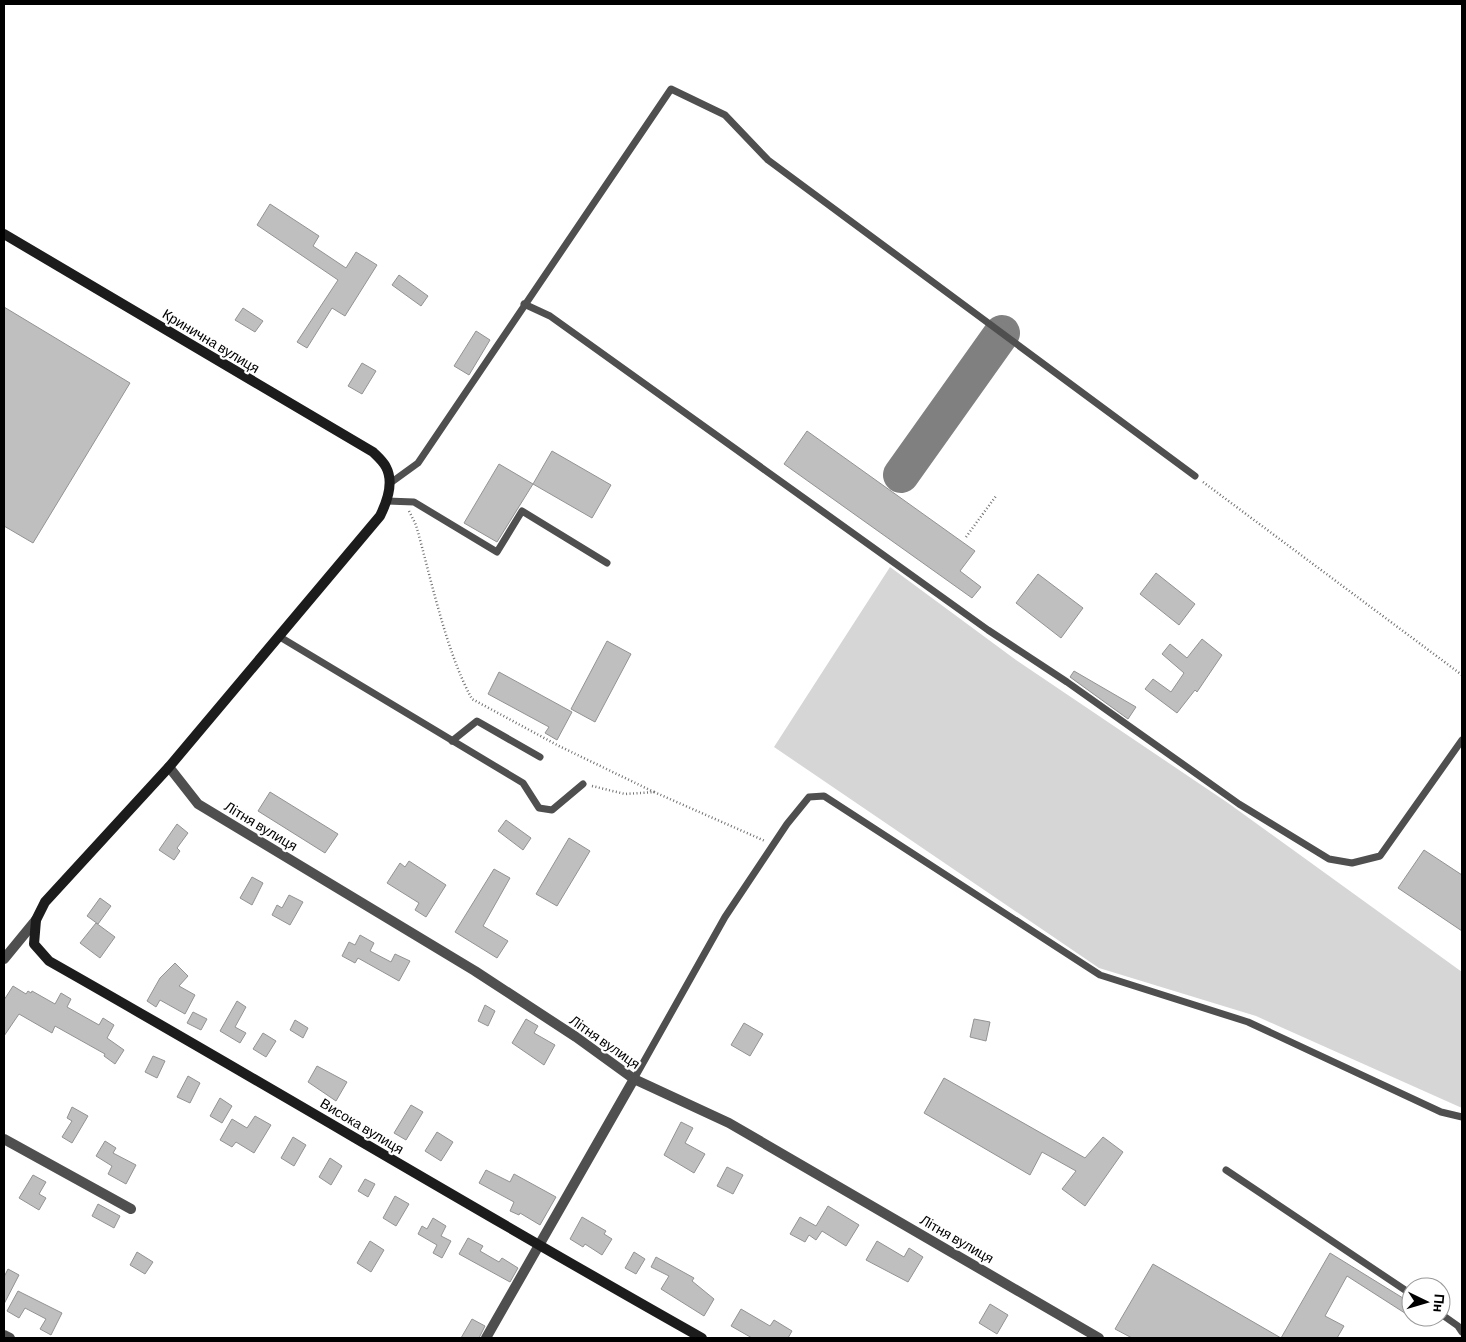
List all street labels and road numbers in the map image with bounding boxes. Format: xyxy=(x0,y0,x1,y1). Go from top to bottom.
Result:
street label: Кринична вулиця xyxy=(160,305,263,376)
street label: Літня вулиця xyxy=(222,797,301,854)
street label: Літня вулиця xyxy=(567,1011,644,1072)
street label: Висока вулиця xyxy=(317,1094,407,1157)
street label: Літня вулиця xyxy=(917,1211,997,1266)

